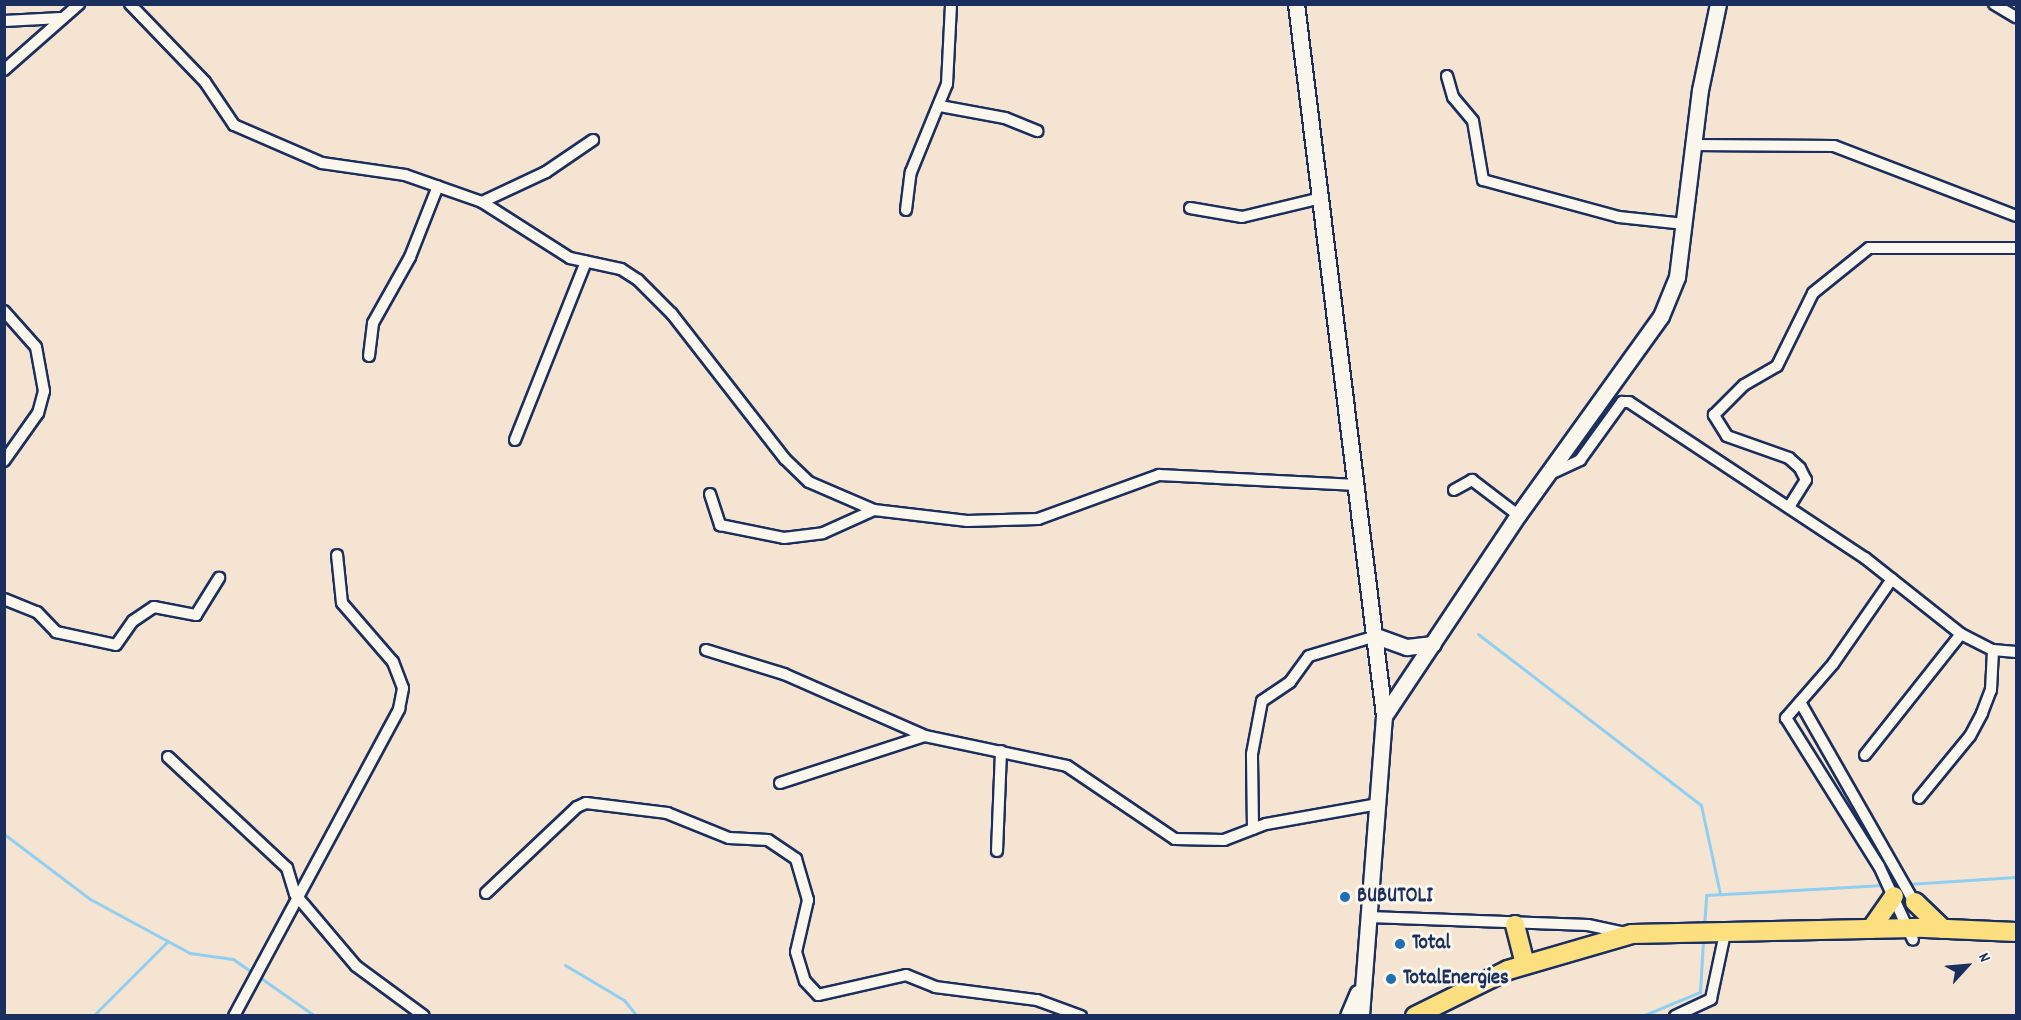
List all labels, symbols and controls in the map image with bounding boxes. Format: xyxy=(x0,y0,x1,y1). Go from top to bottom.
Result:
place label: BUBUTOLI xyxy=(1357,884,1433,910)
marker: BUBUTOLI xyxy=(1338,890,1352,904)
place label: Total xyxy=(1412,931,1450,957)
north arrow xyxy=(1937,936,1997,996)
marker: Total xyxy=(1393,937,1407,951)
text: N xyxy=(1972,949,1996,966)
place label: TotalEnergies xyxy=(1403,966,1509,992)
marker: TotalEnergies xyxy=(1384,972,1398,986)

